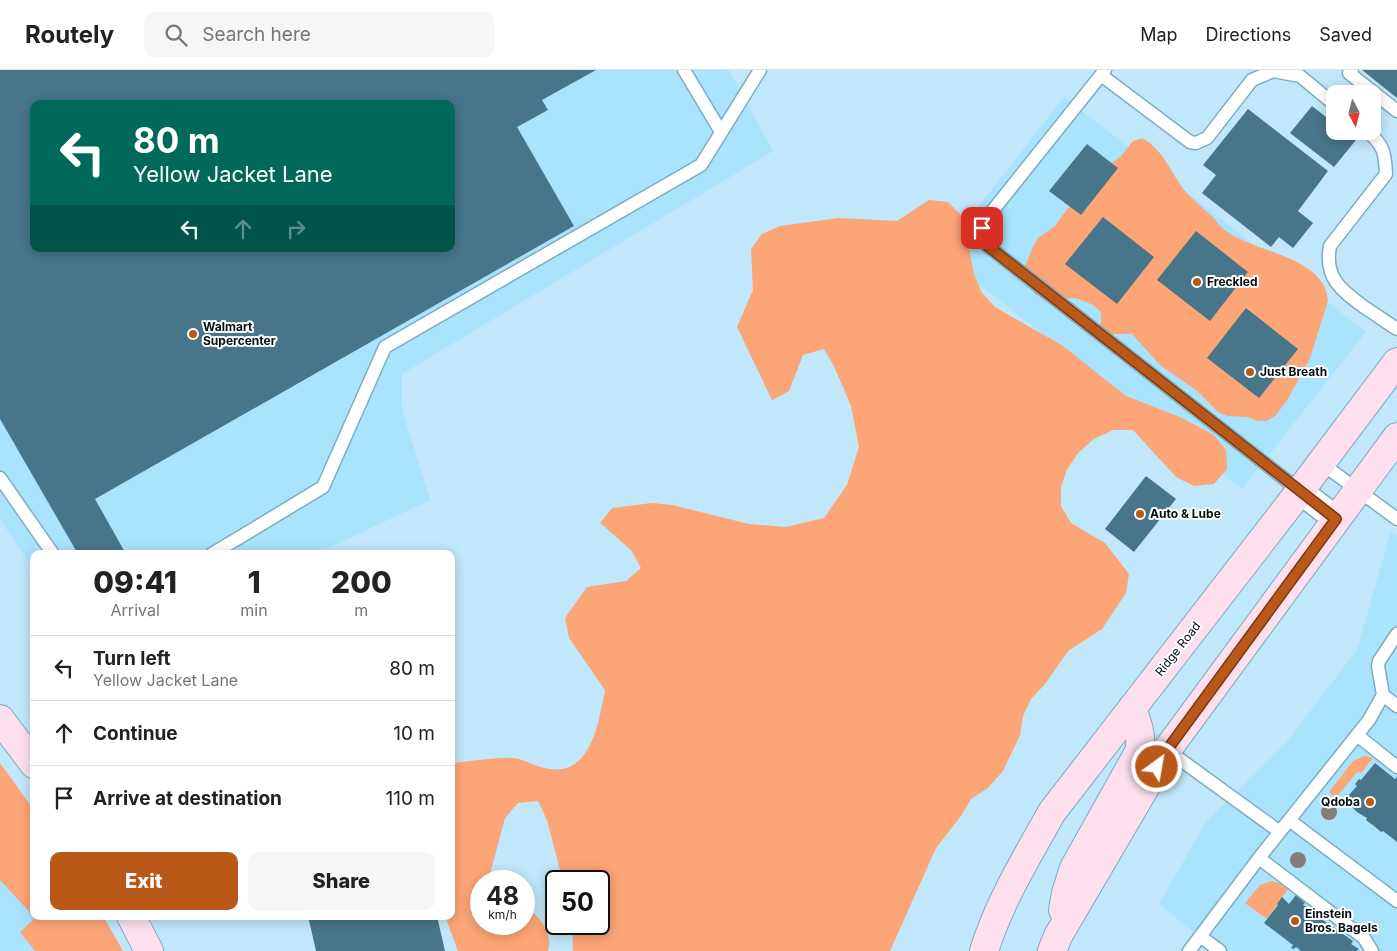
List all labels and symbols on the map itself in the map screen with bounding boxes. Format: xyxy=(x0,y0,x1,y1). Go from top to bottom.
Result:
north arrow xyxy=(1326,85,1381,140)
pin xyxy=(961,207,1003,249)
place label: Freckled xyxy=(1207,274,1258,289)
marker: Freckled xyxy=(1191,276,1203,288)
place label: Walmart Supercenter xyxy=(203,319,276,348)
marker: Walmart Supercenter xyxy=(187,328,199,340)
place label: Just Breath xyxy=(1260,364,1327,379)
marker: Just Breath xyxy=(1244,366,1256,378)
place label: Auto & Lube xyxy=(1150,506,1221,521)
marker: Auto & Lube xyxy=(1134,508,1146,520)
street label: Ridge Road xyxy=(1152,619,1203,679)
position arrow xyxy=(1130,740,1182,792)
place label: Qdoba xyxy=(1321,794,1360,809)
marker: Qdoba xyxy=(1364,796,1376,808)
speed limit sign: 50 xyxy=(545,870,610,935)
place label: Einstein Bros. Bagels xyxy=(1305,906,1378,935)
marker: Einstein Bros. Bagels xyxy=(1289,915,1301,927)

